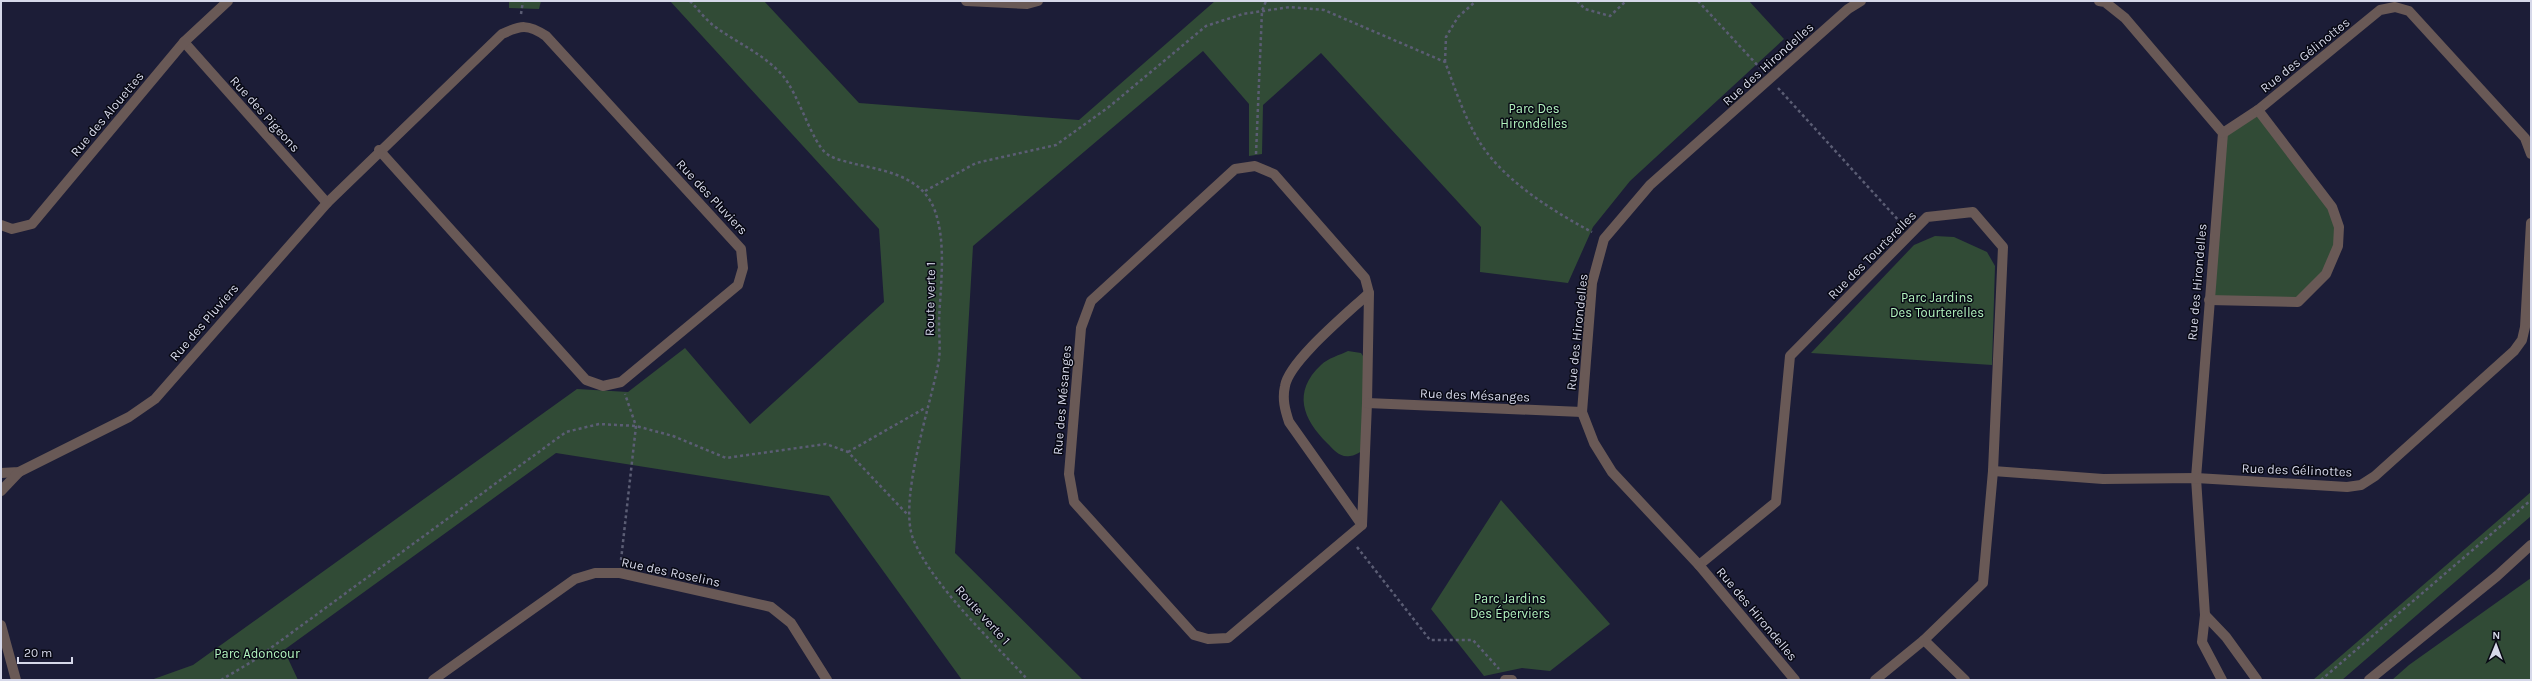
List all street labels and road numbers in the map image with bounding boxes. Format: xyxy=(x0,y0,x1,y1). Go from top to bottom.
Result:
street label: Rue des Gélinottes xyxy=(2257,14,2353,96)
street label: Rue des Hirondelles xyxy=(1719,19,1817,109)
street label: Rue des Alouettes xyxy=(67,68,147,159)
street label: Rue des Pigeons xyxy=(227,73,303,155)
street label: Rue des Pluviers xyxy=(673,156,751,238)
street label: Rue des Tourterelles xyxy=(1825,208,1919,302)
street label: Rue des Hirondelles xyxy=(2184,223,2210,341)
street label: Route verte 1 xyxy=(922,262,938,336)
street label: Rue des Hirondelles xyxy=(1563,273,1591,391)
street label: Rue des Pluviers xyxy=(166,280,242,364)
street label: Rue des Mésanges xyxy=(1050,344,1074,456)
street label: Rue des Mésanges xyxy=(1420,386,1531,404)
street label: Rue des Gélinottes xyxy=(2241,461,2353,479)
street label: Rue des Roselins xyxy=(620,554,722,590)
street label: Rue des Hirondelles xyxy=(1714,564,1801,664)
street label: Route verte 1 xyxy=(953,582,1013,648)

